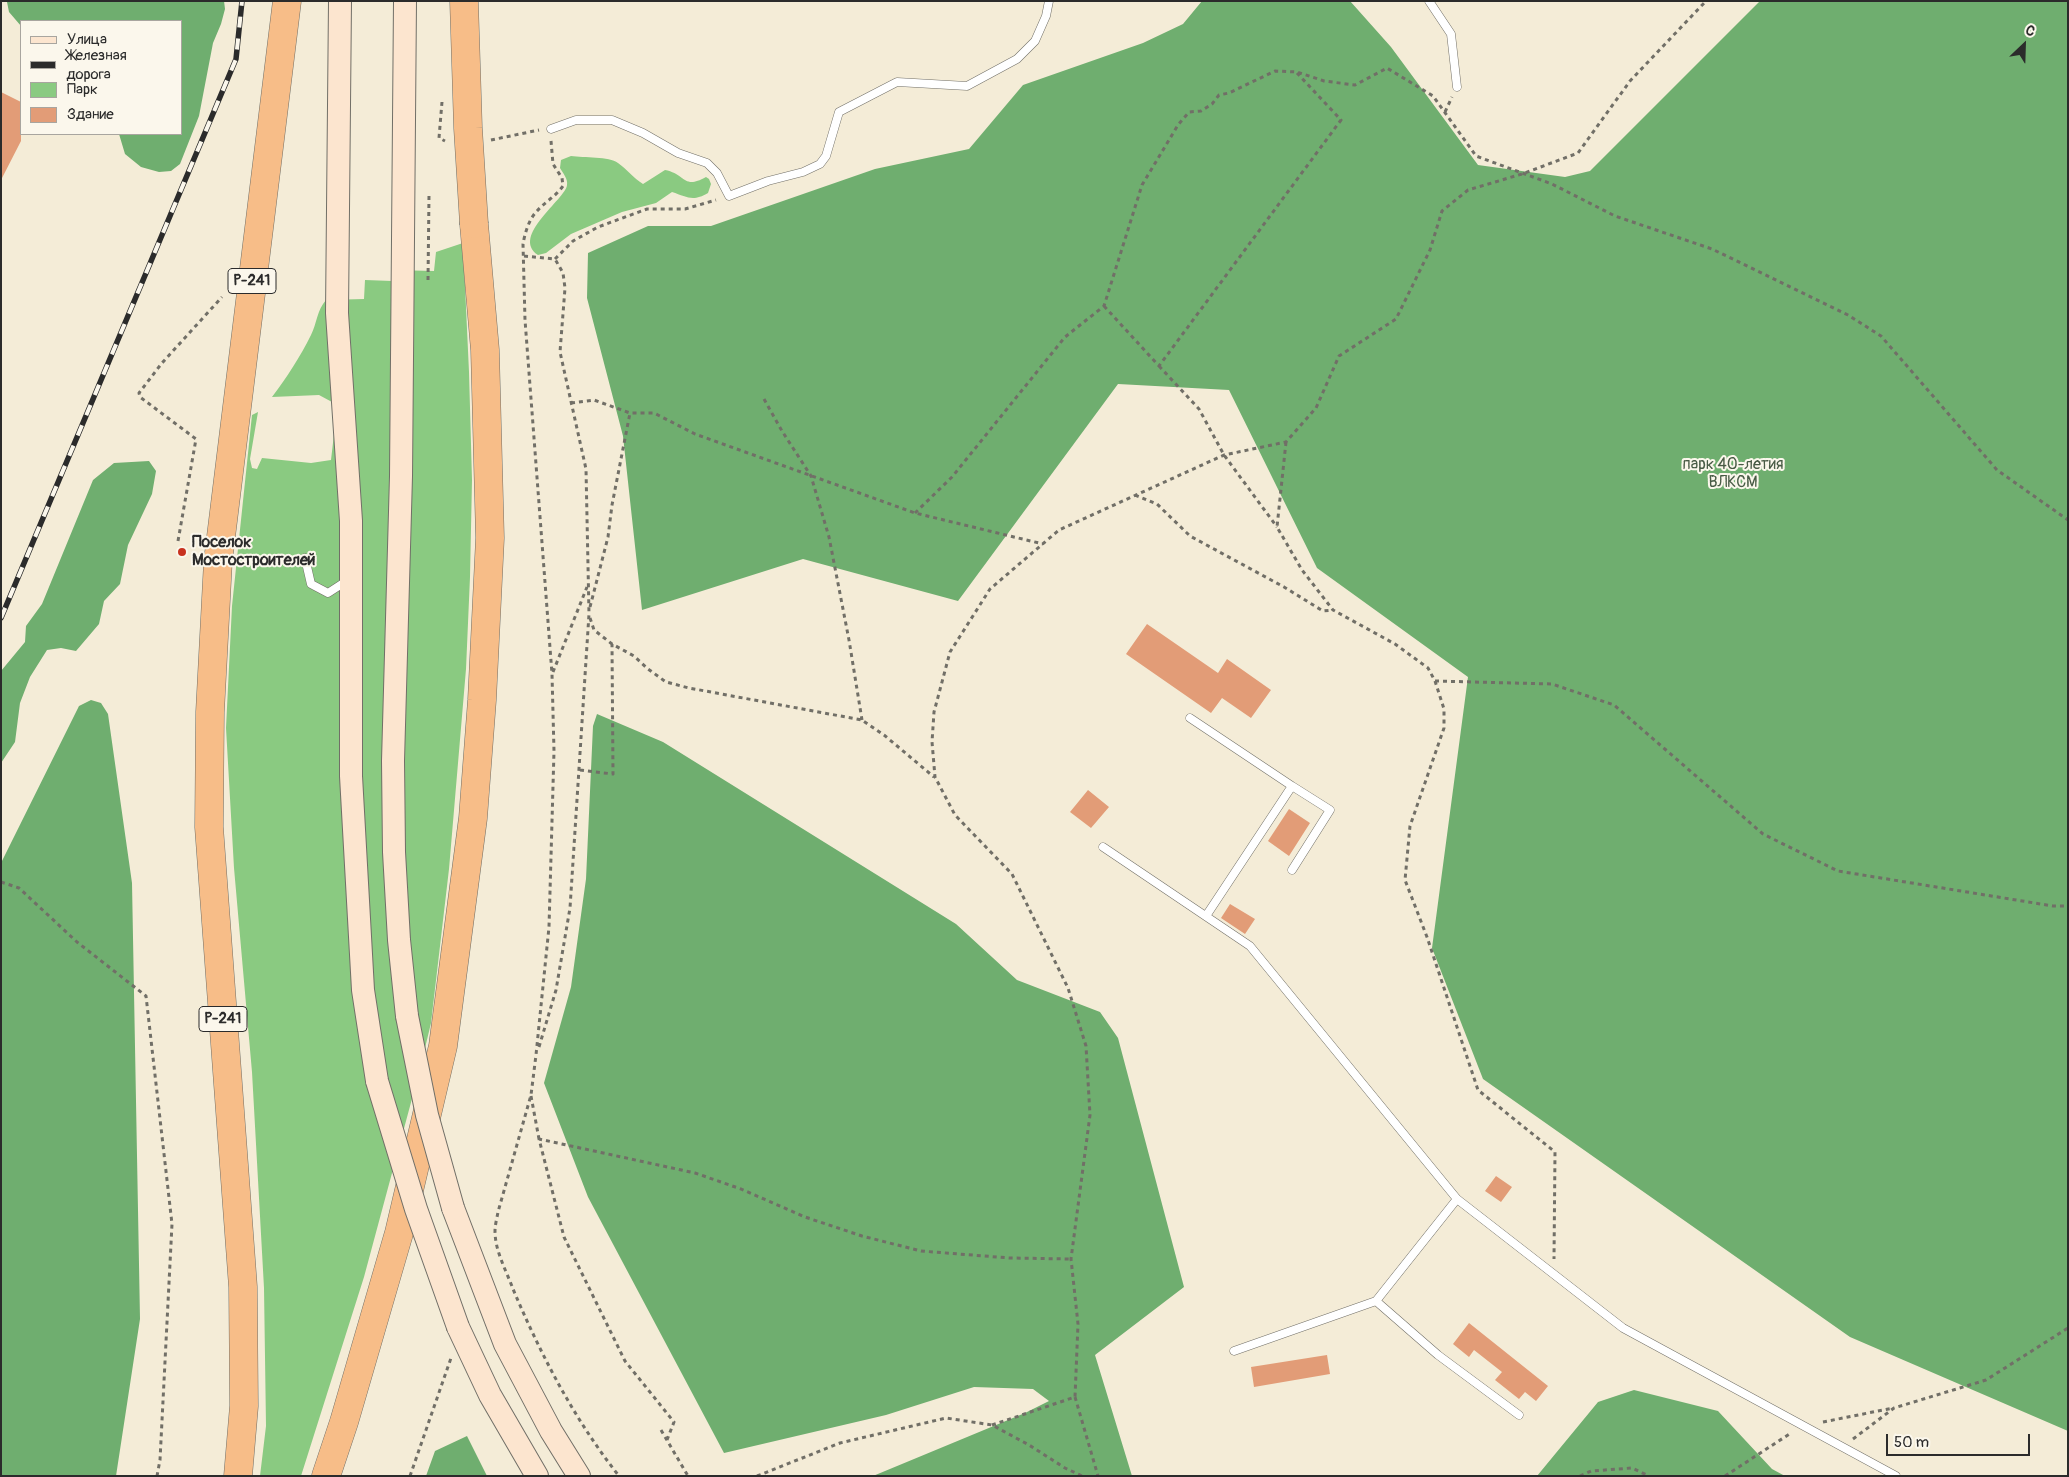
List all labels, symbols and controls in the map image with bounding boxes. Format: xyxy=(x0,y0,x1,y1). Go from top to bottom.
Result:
legend xyxy=(20,20,182,135)
north arrow xyxy=(1999,20,2049,70)
text: С xyxy=(2023,21,2038,40)
text: Улица xyxy=(67,30,107,49)
text: Железная дорога xyxy=(66,46,127,84)
text: Парк xyxy=(67,80,98,99)
text: Здание xyxy=(67,105,114,124)
road number: Р-241 xyxy=(228,268,276,294)
park label: парк 40-летия ВЛКСМ xyxy=(1683,455,1783,493)
place label: Поселок Мостостроителей xyxy=(192,533,316,571)
marker: Поселок Мостостроителей xyxy=(176,546,188,558)
road number: Р-241 xyxy=(199,1006,247,1032)
scale bar xyxy=(1889,1424,2033,1456)
text: 50 m xyxy=(1894,1433,1929,1452)

